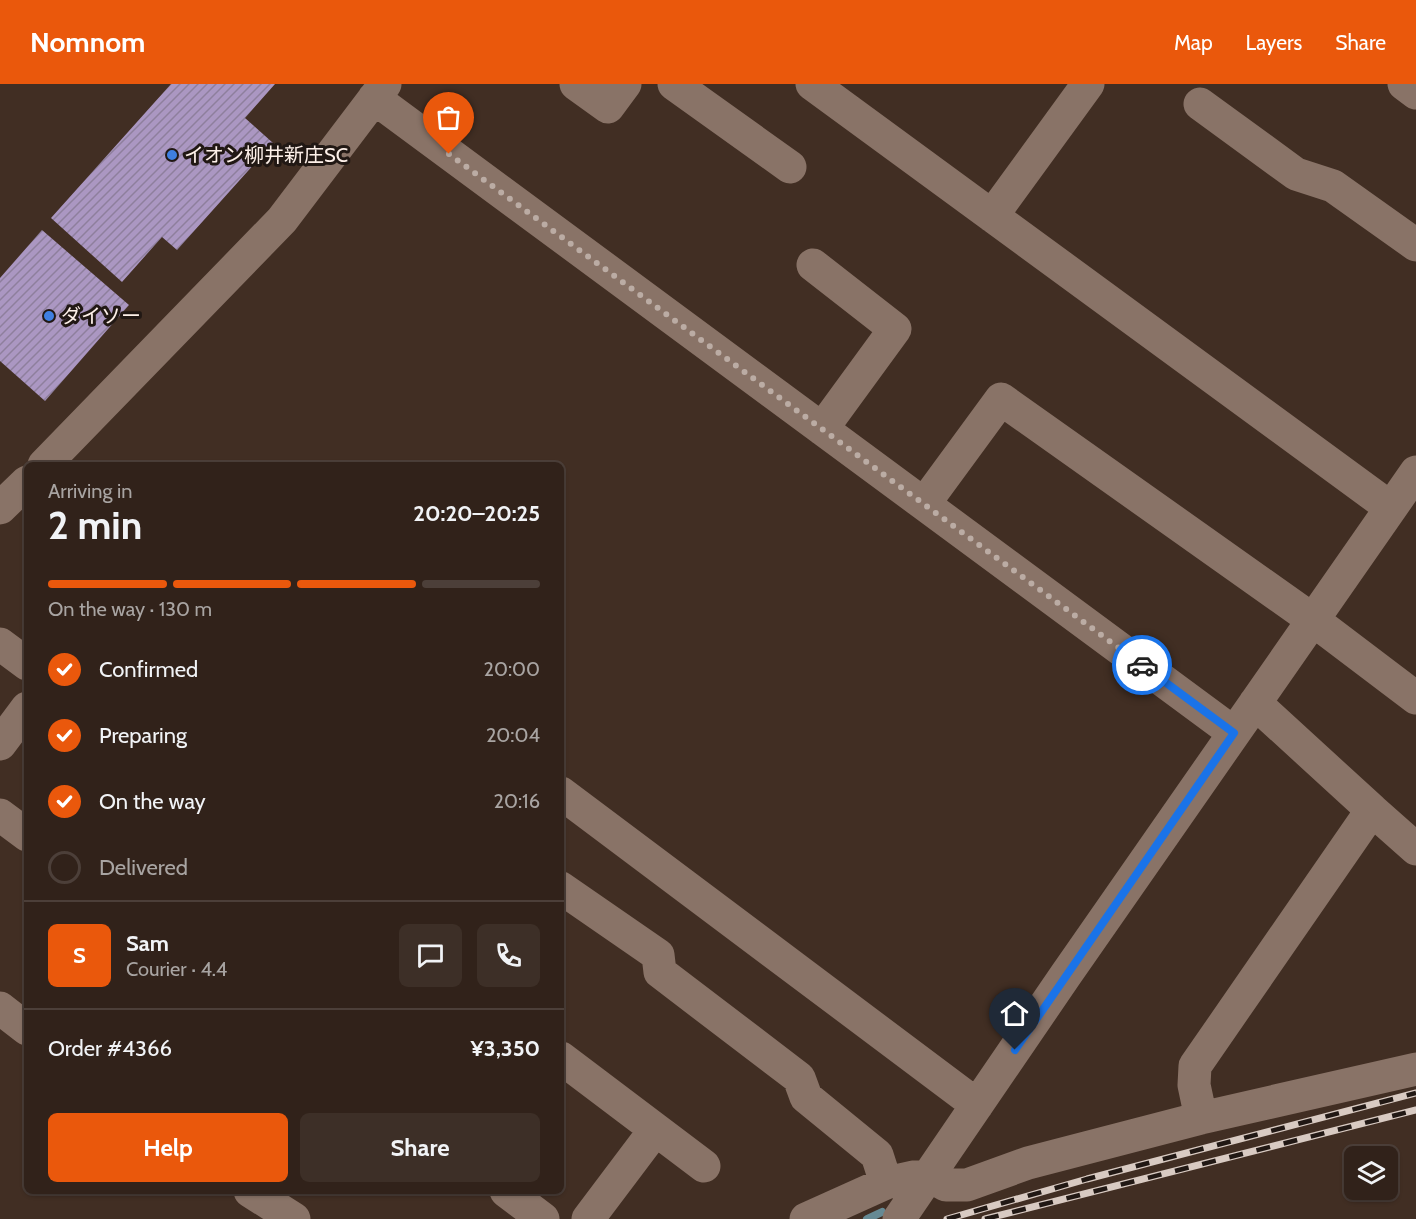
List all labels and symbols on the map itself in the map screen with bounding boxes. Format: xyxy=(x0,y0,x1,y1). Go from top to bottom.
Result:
pin xyxy=(423,92,474,154)
place label: イオン柳井新庄SC xyxy=(184,143,348,167)
marker: イオン柳井新庄SC xyxy=(165,148,179,162)
place label: ダイソー xyxy=(61,304,141,328)
marker: ダイソー xyxy=(42,309,56,323)
courier xyxy=(1112,635,1172,695)
pin xyxy=(989,988,1040,1050)

